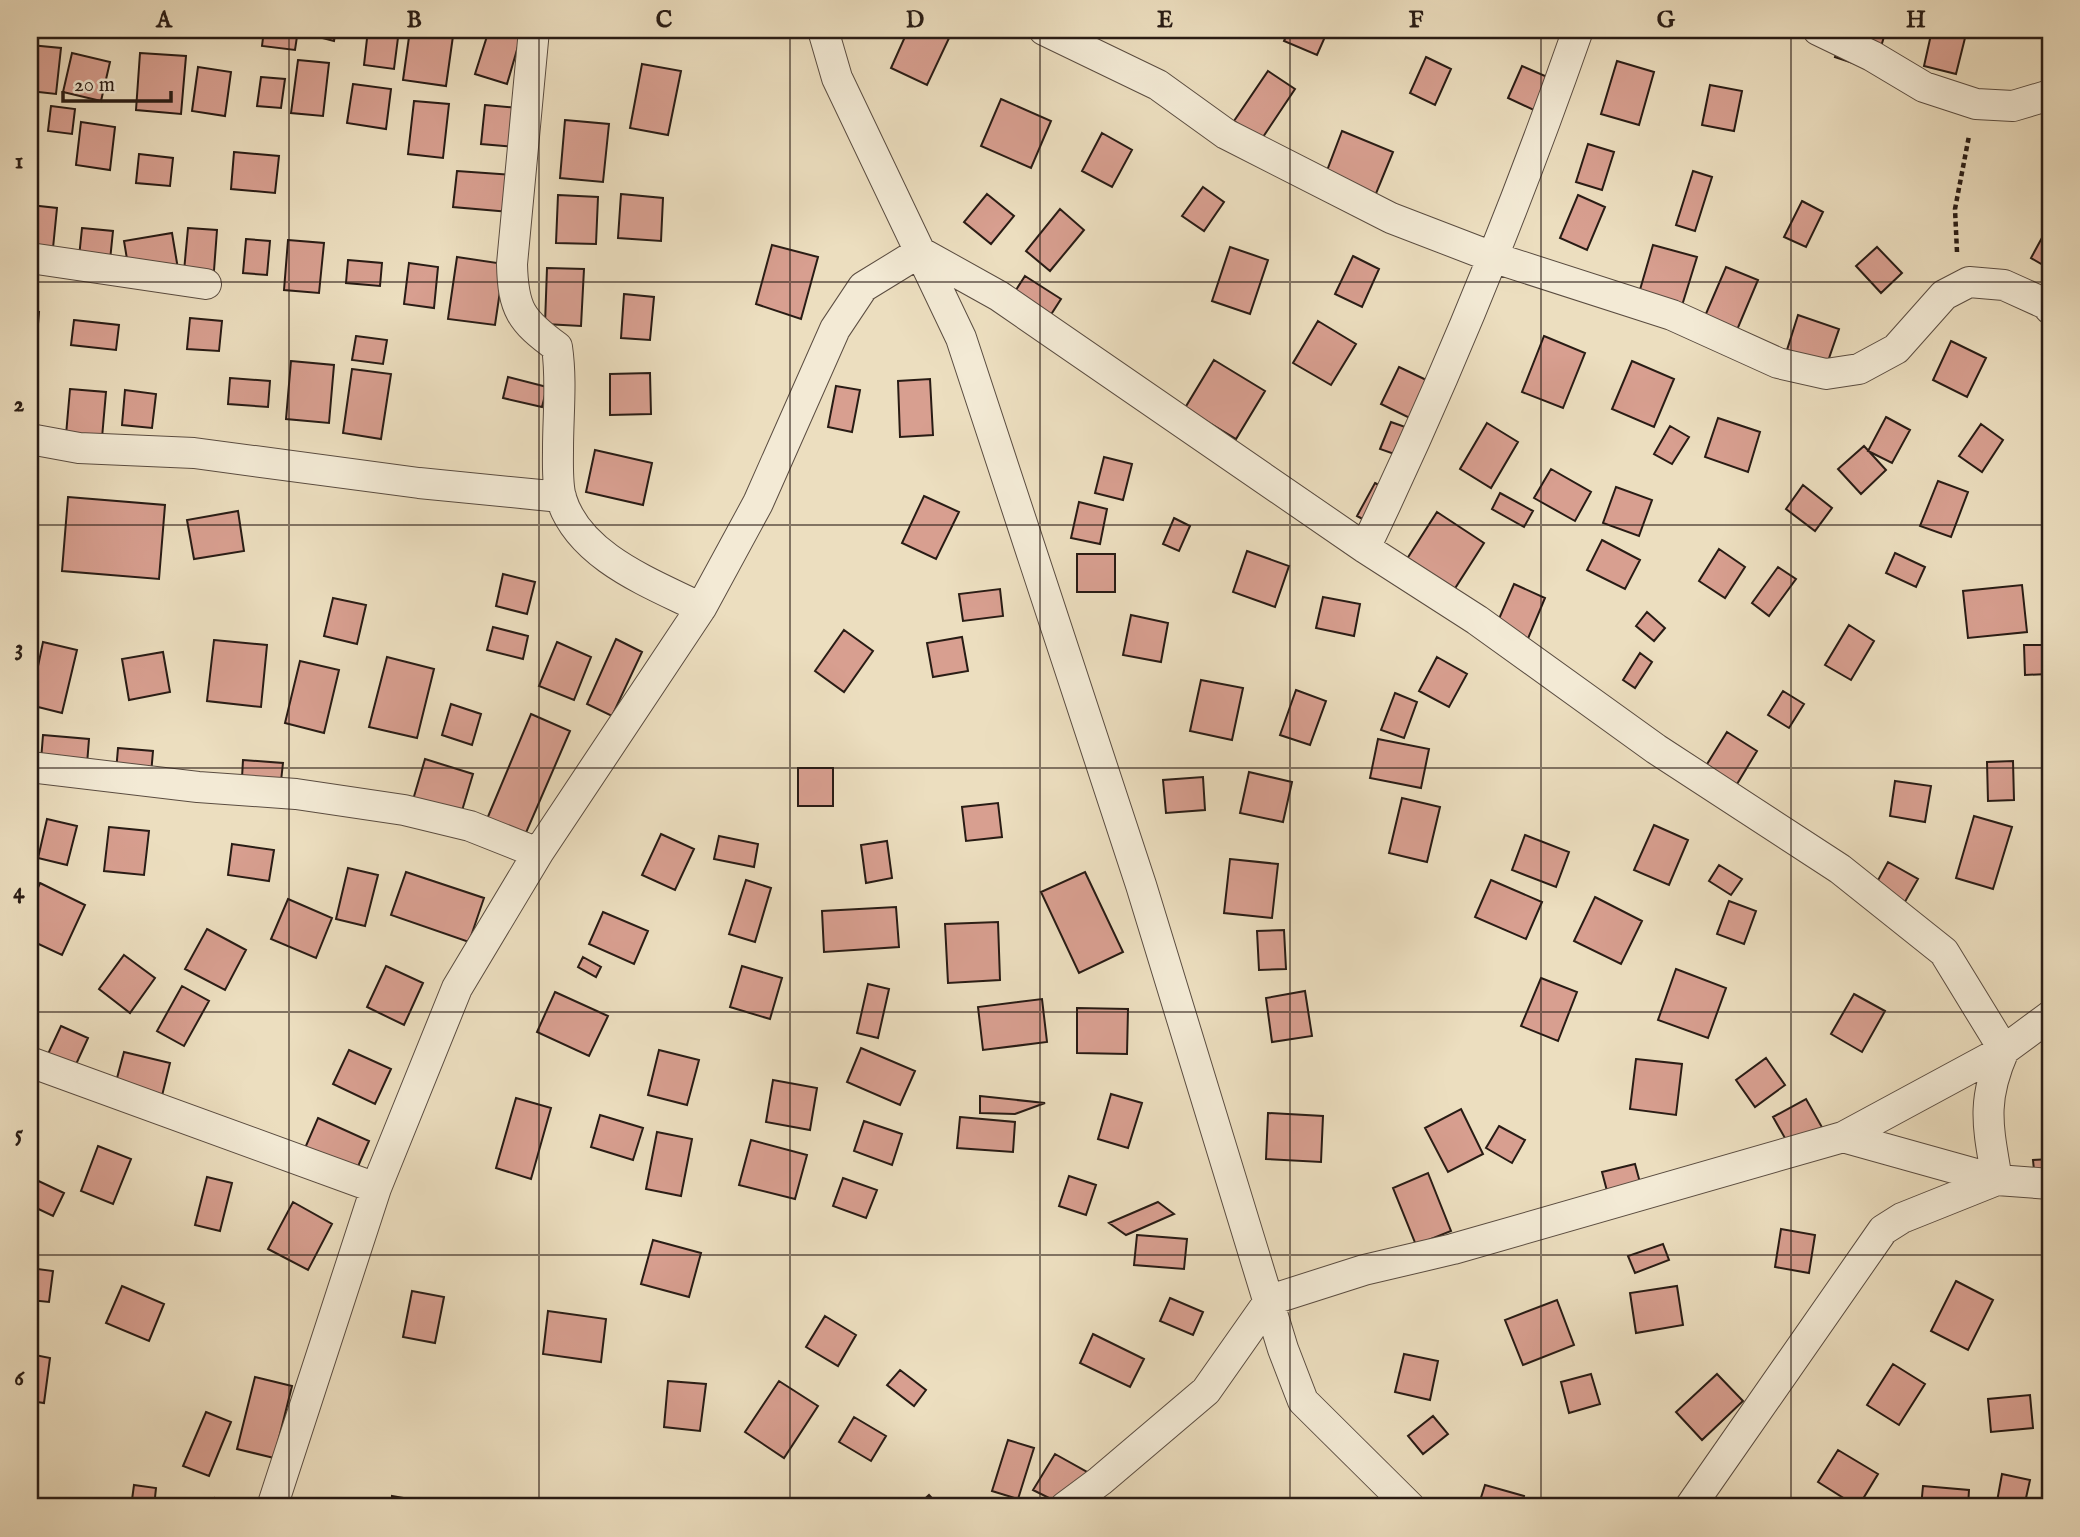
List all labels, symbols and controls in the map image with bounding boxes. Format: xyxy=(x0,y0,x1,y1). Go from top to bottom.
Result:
text: A xyxy=(155,6,173,35)
text: B xyxy=(406,6,422,35)
text: C xyxy=(656,6,673,35)
text: D xyxy=(906,6,924,35)
text: E xyxy=(1157,6,1173,35)
text: F xyxy=(1409,6,1424,35)
text: G xyxy=(1657,6,1676,35)
text: H xyxy=(1906,6,1926,35)
scale bar xyxy=(63,60,172,104)
text: 20 m xyxy=(74,72,115,99)
text: 1 xyxy=(15,147,23,176)
text: 2 xyxy=(14,390,25,419)
text: 3 xyxy=(15,634,23,663)
text: 4 xyxy=(13,877,25,906)
text: 5 xyxy=(15,1120,24,1149)
text: 6 xyxy=(14,1364,25,1393)

